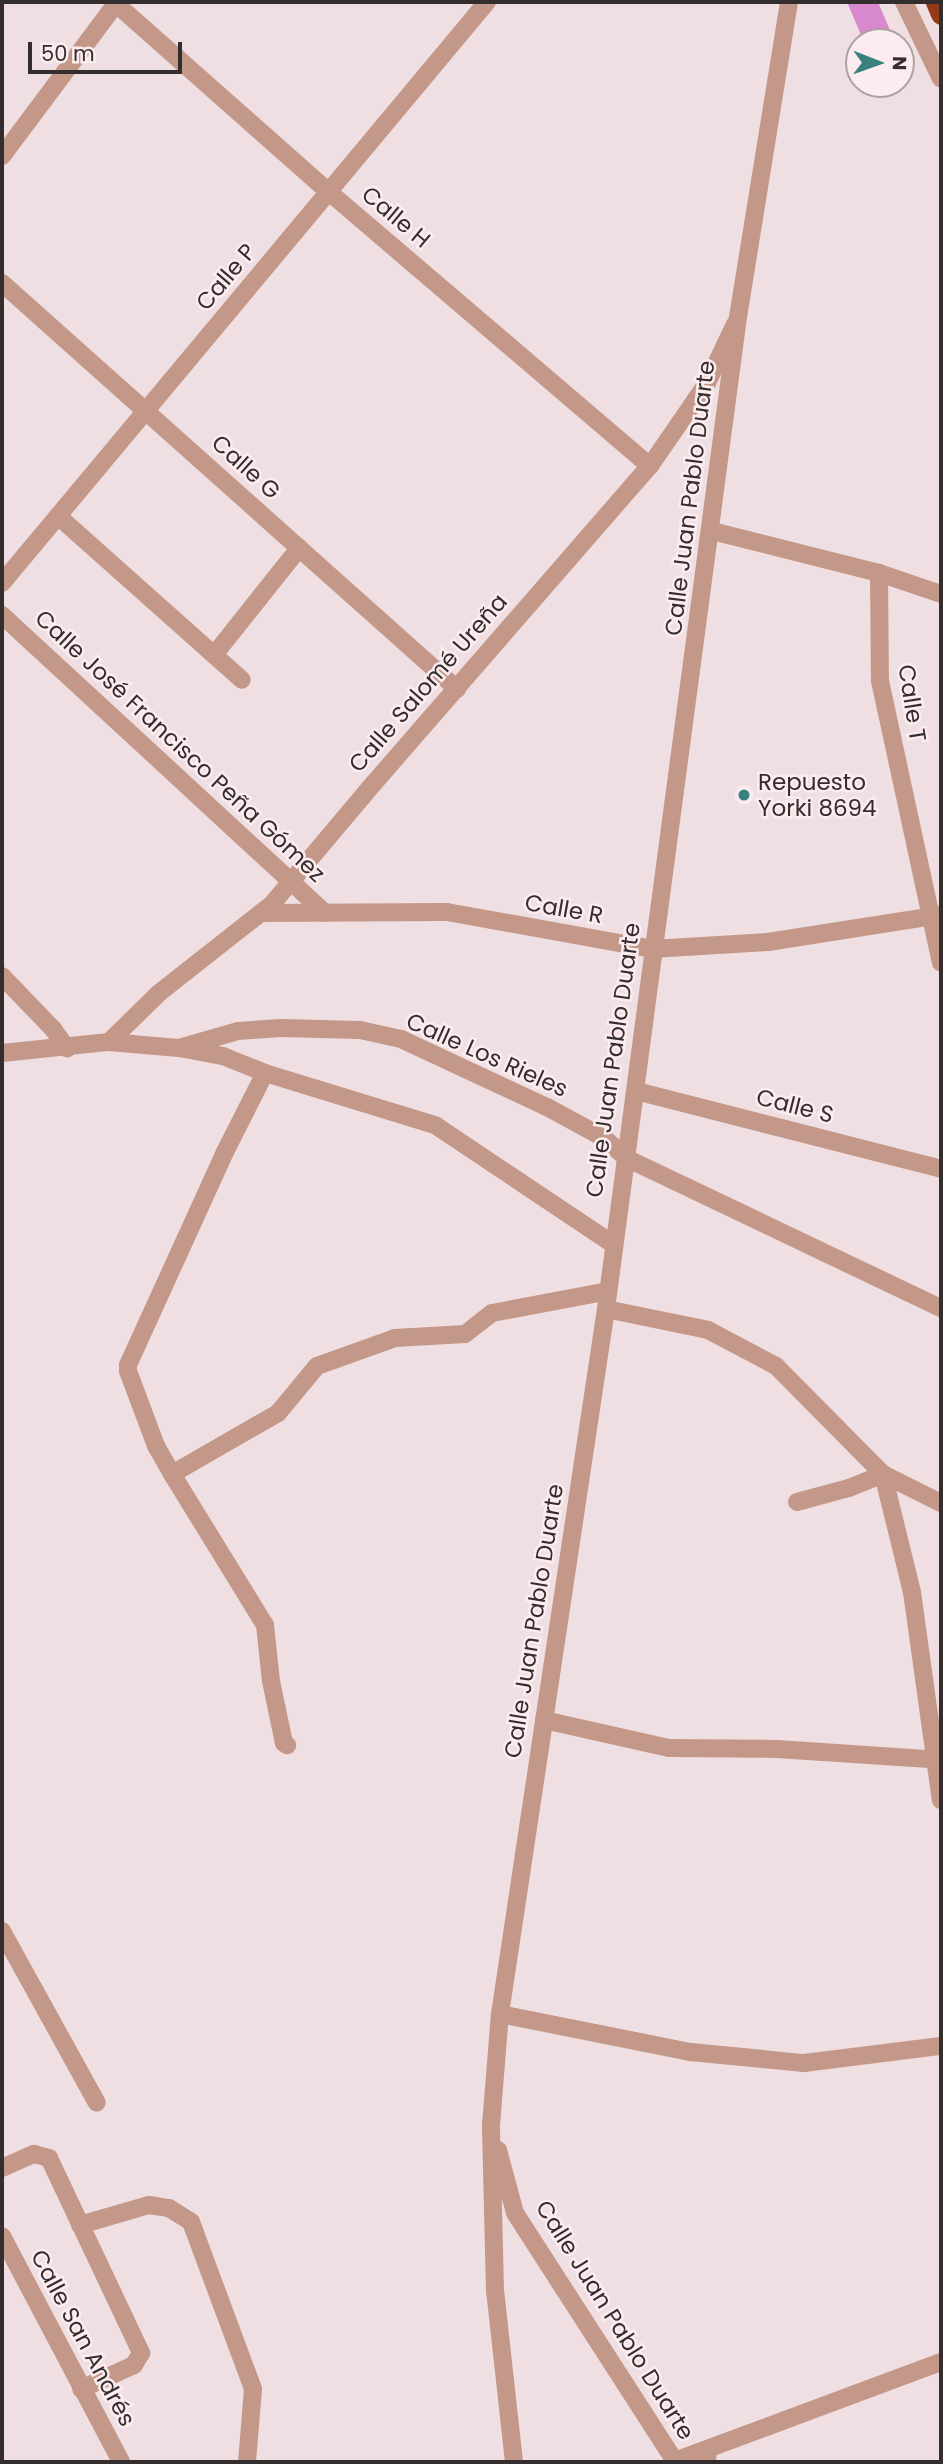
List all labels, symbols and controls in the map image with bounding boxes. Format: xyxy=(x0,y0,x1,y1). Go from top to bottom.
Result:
scale bar xyxy=(32,28,186,72)
north arrow xyxy=(845,28,915,98)
text: 50 m xyxy=(41,39,95,68)
text: N xyxy=(886,56,913,71)
street label: Calle H xyxy=(356,180,436,254)
street label: Calle P xyxy=(190,238,262,316)
street label: Calle Juan Pablo Duarte xyxy=(659,359,721,637)
street label: Calle G xyxy=(206,429,286,505)
street label: Calle Salomé Ureña xyxy=(343,588,513,778)
street label: Calle José Francisco Peña Gómez xyxy=(29,604,331,888)
street label: Calle T xyxy=(892,663,932,743)
place label: Repuesto Yorki 8694 xyxy=(758,768,876,822)
marker: Repuesto Yorki 8694 xyxy=(736,787,752,803)
street label: Calle R xyxy=(523,889,605,929)
street label: Calle Juan Pablo Duarte xyxy=(580,921,646,1199)
street label: Calle Los Rieles xyxy=(402,1007,572,1103)
street label: Calle S xyxy=(754,1083,836,1129)
street label: Calle Juan Pablo Duarte xyxy=(499,1482,569,1760)
street label: Calle Juan Pablo Duarte xyxy=(530,2195,700,2445)
street label: Calle San Andrés xyxy=(25,2245,141,2431)

